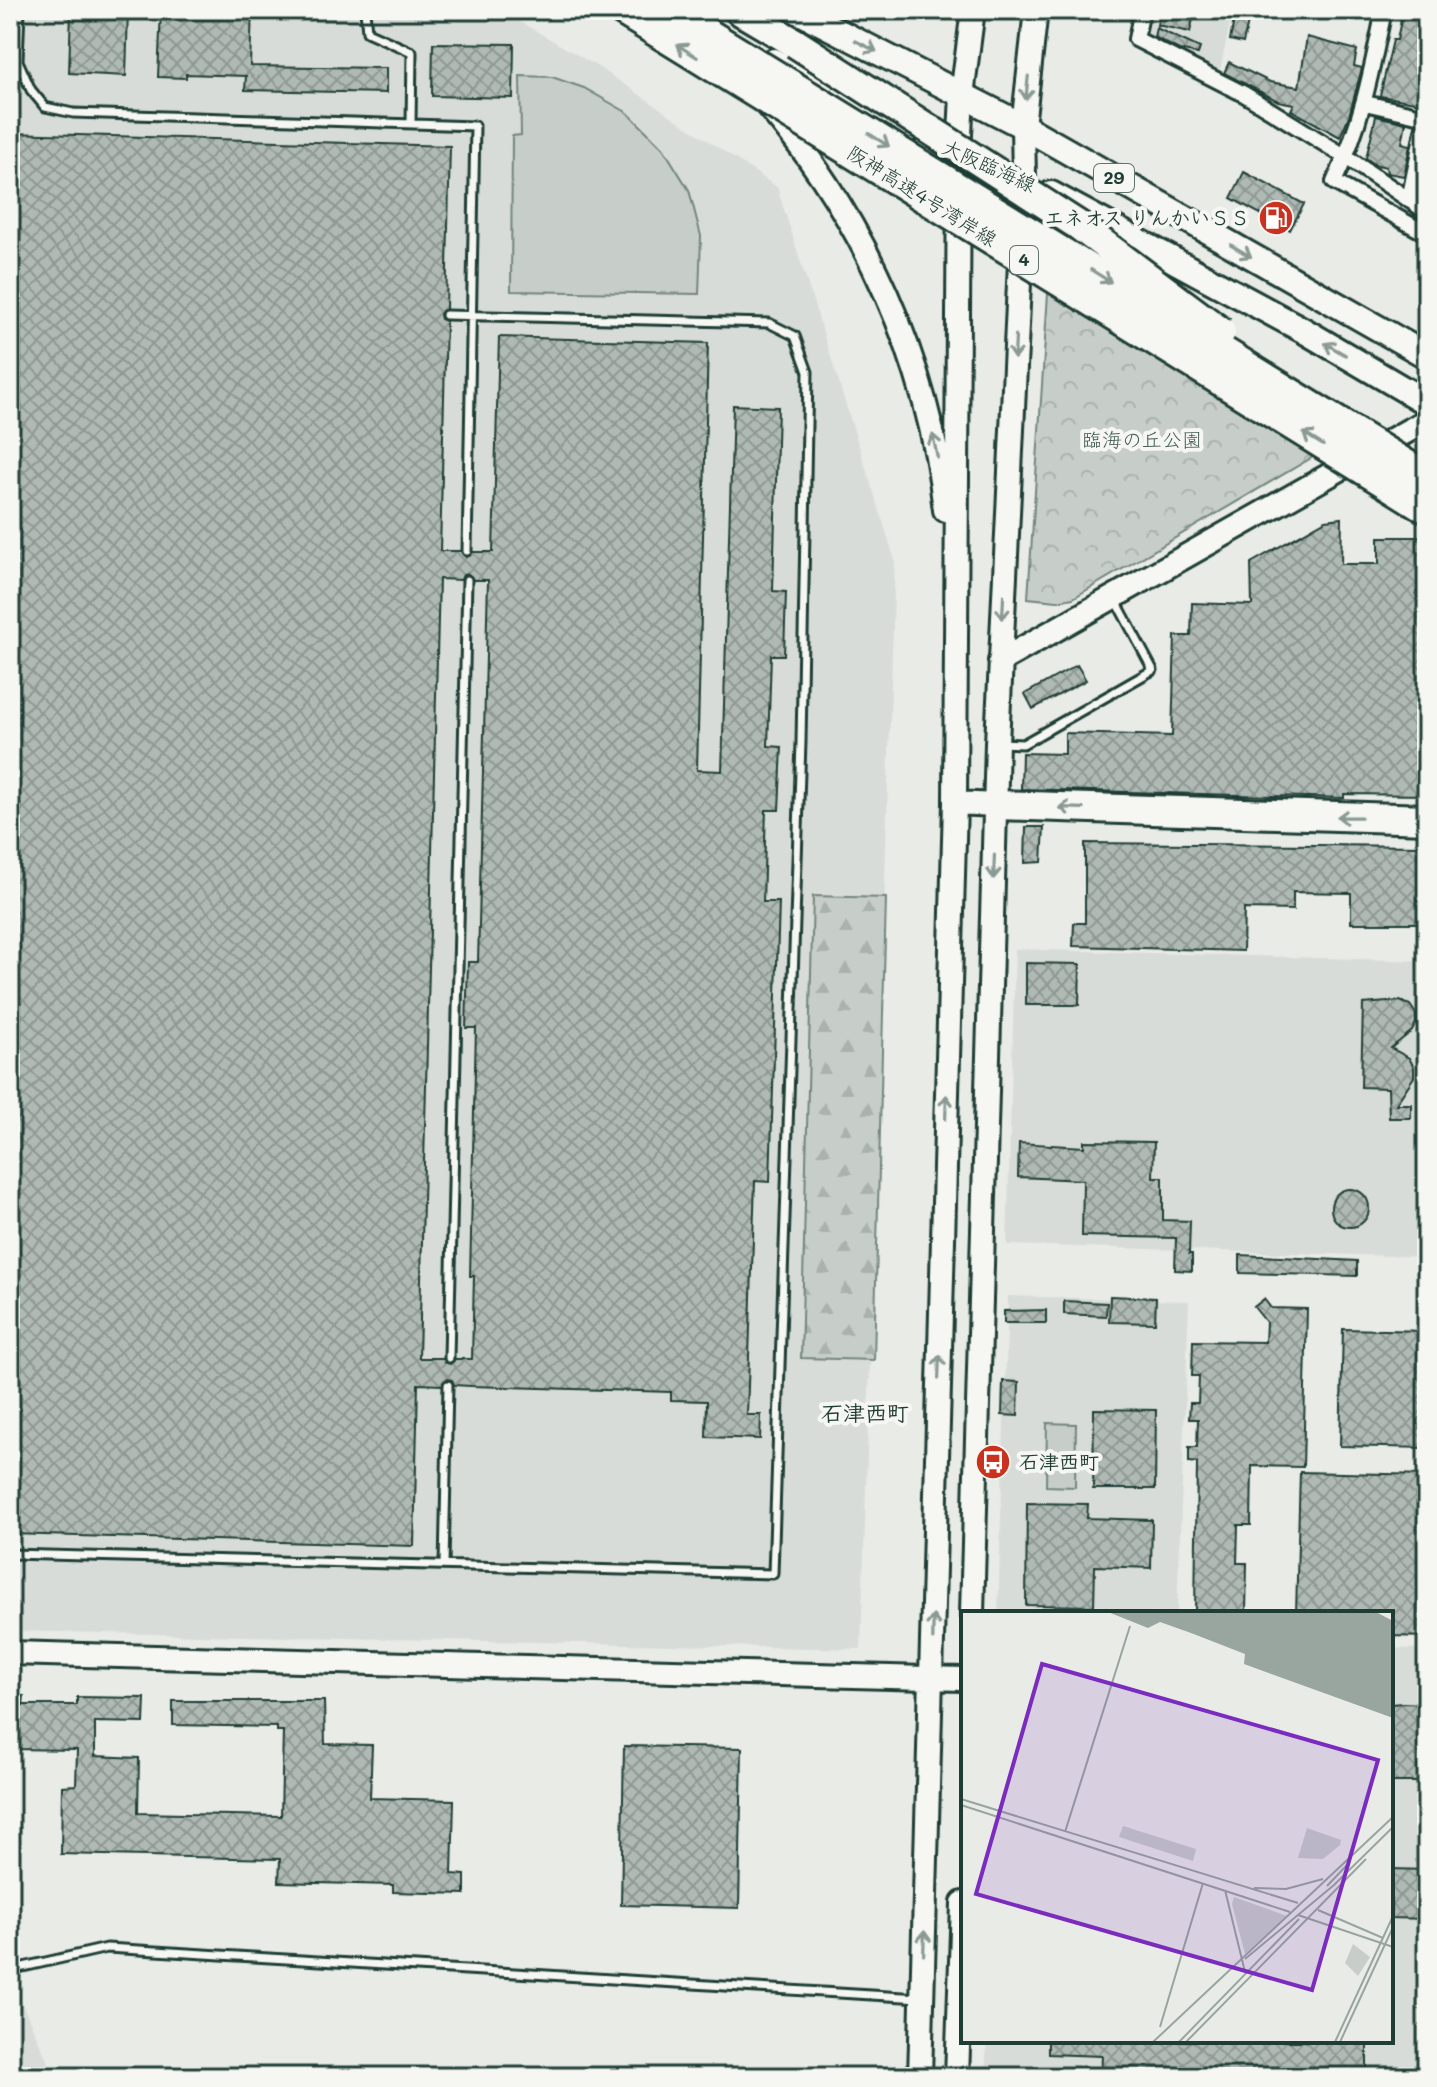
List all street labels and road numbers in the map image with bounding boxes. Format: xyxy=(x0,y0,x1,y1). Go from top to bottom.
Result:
street label: 大阪臨海線 xyxy=(938,133,1040,197)
street label: 阪神高速4号湾岸線 xyxy=(843,139,1002,252)
road number: 29 xyxy=(1094,164,1134,192)
road number: 4 xyxy=(1010,246,1038,274)

